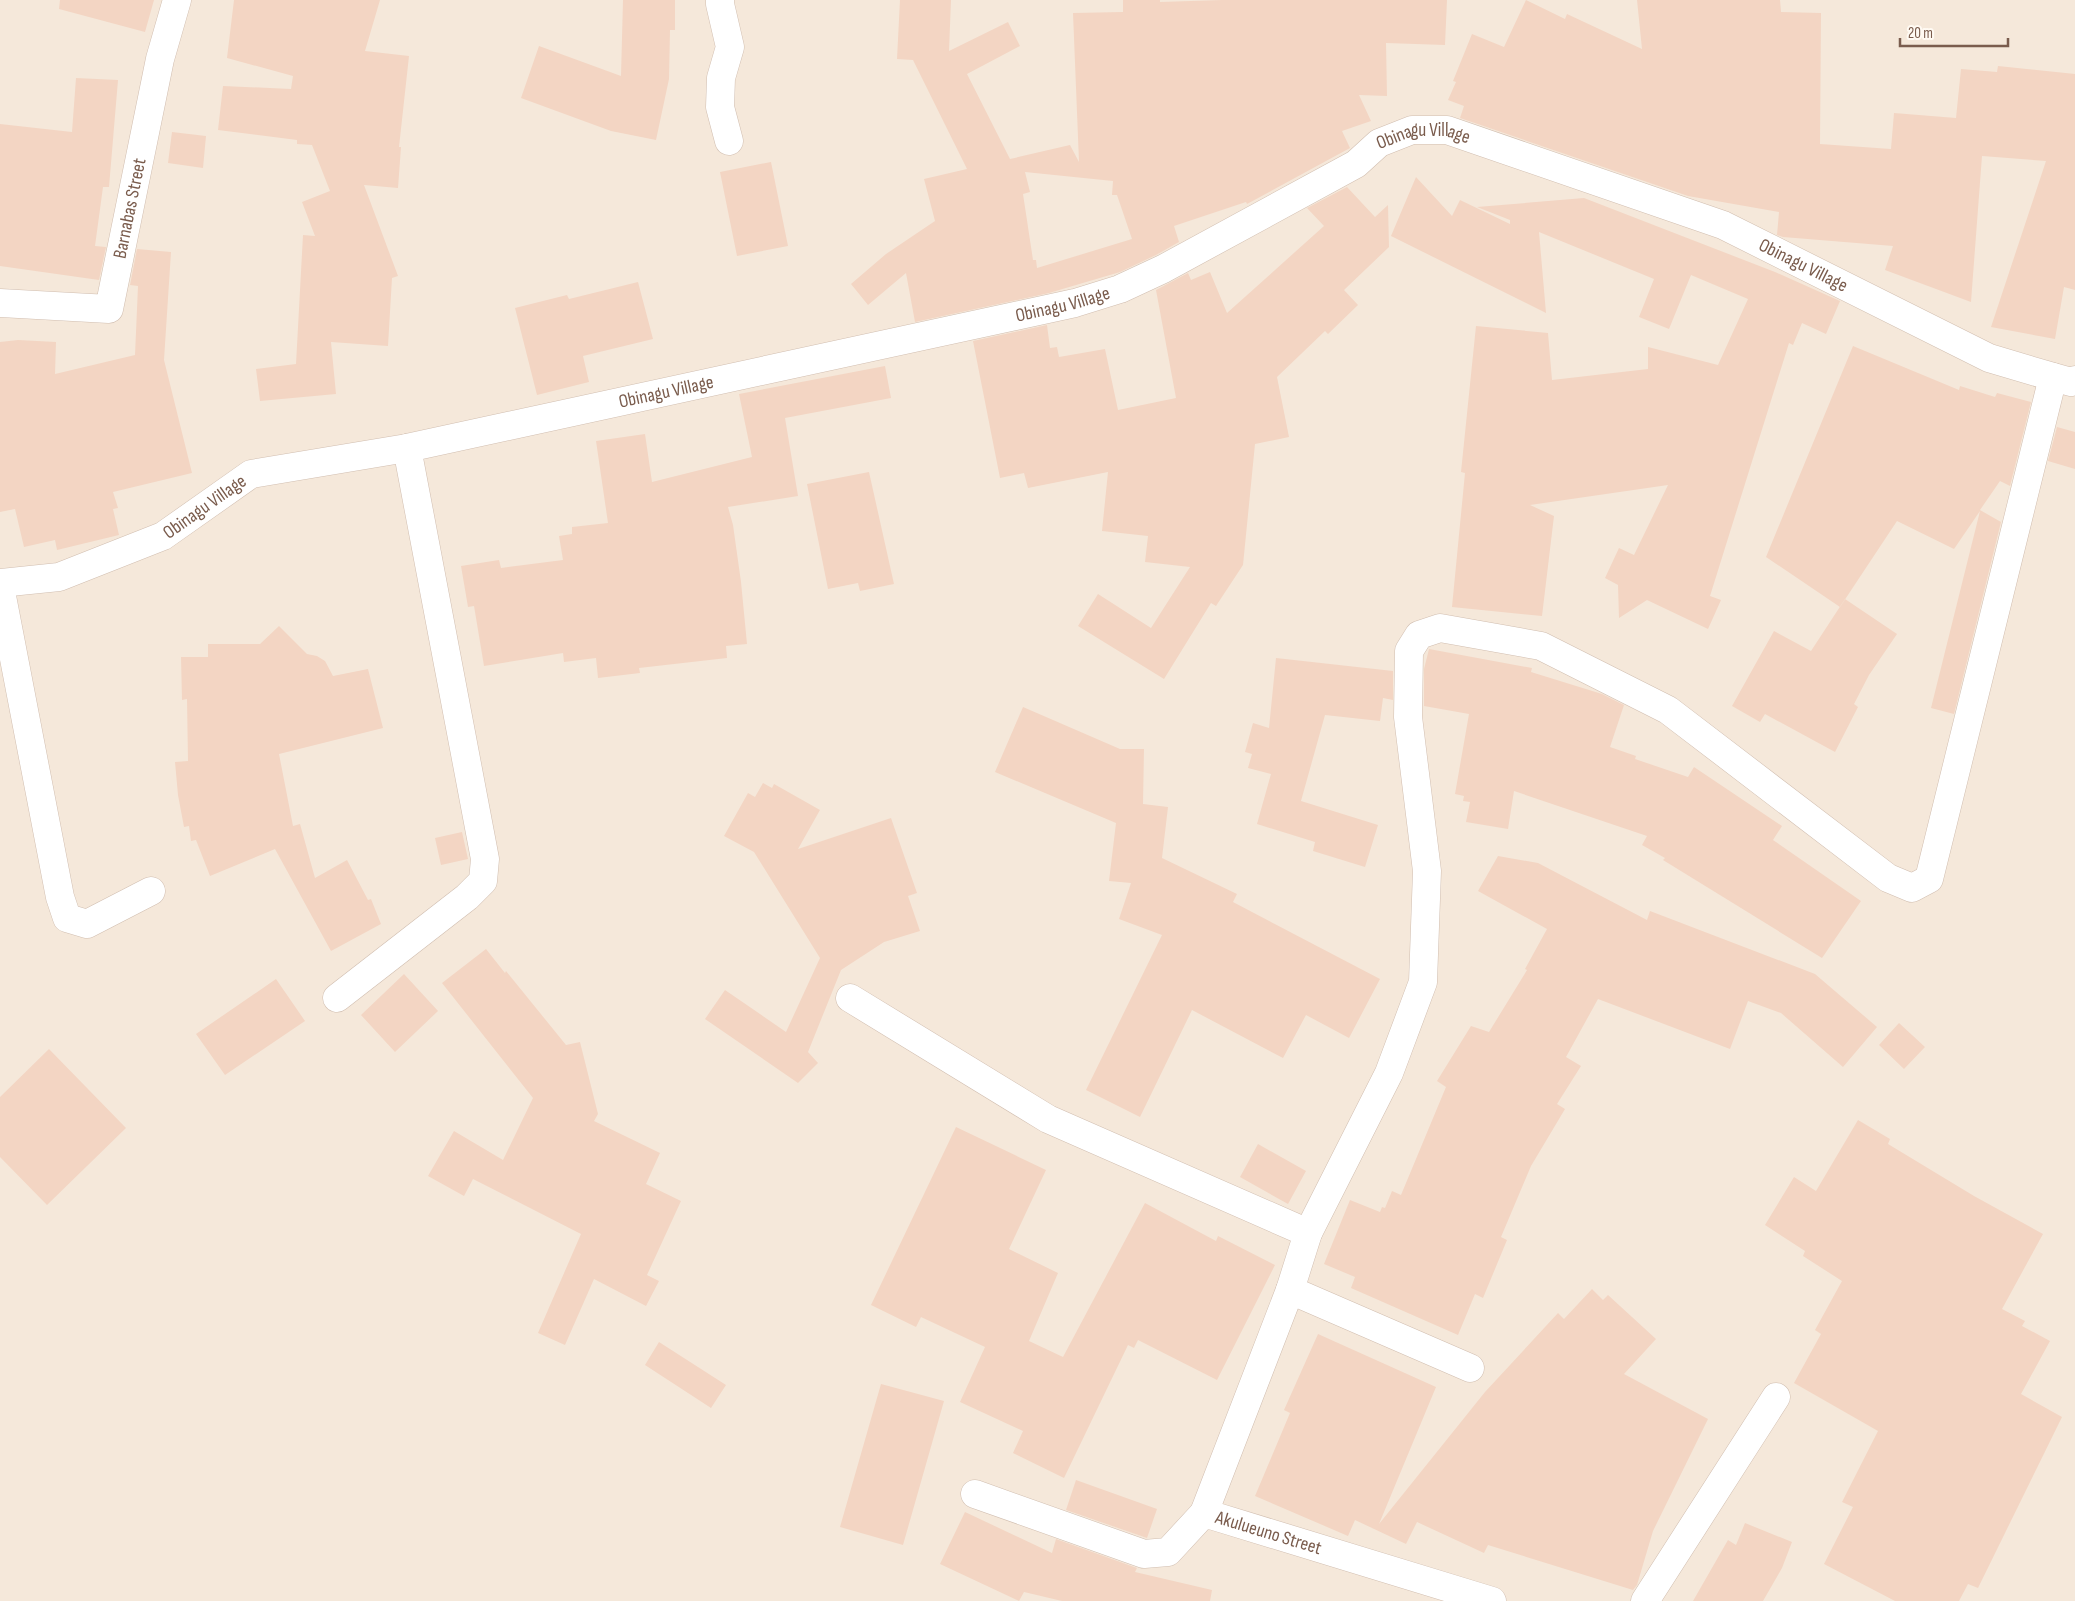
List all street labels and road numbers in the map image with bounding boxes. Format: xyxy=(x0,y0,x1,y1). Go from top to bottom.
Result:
street label: Obinagu Village xyxy=(1373,119,1473,154)
street label: Barnabas Street xyxy=(108,156,151,260)
street label: Obinagu Village xyxy=(1755,233,1852,297)
street label: Obinagu Village xyxy=(1013,281,1113,327)
street label: Obinagu Village xyxy=(616,370,716,413)
street label: Obinagu Village xyxy=(159,469,251,544)
street label: Akulueuno Street xyxy=(1212,1505,1325,1560)

